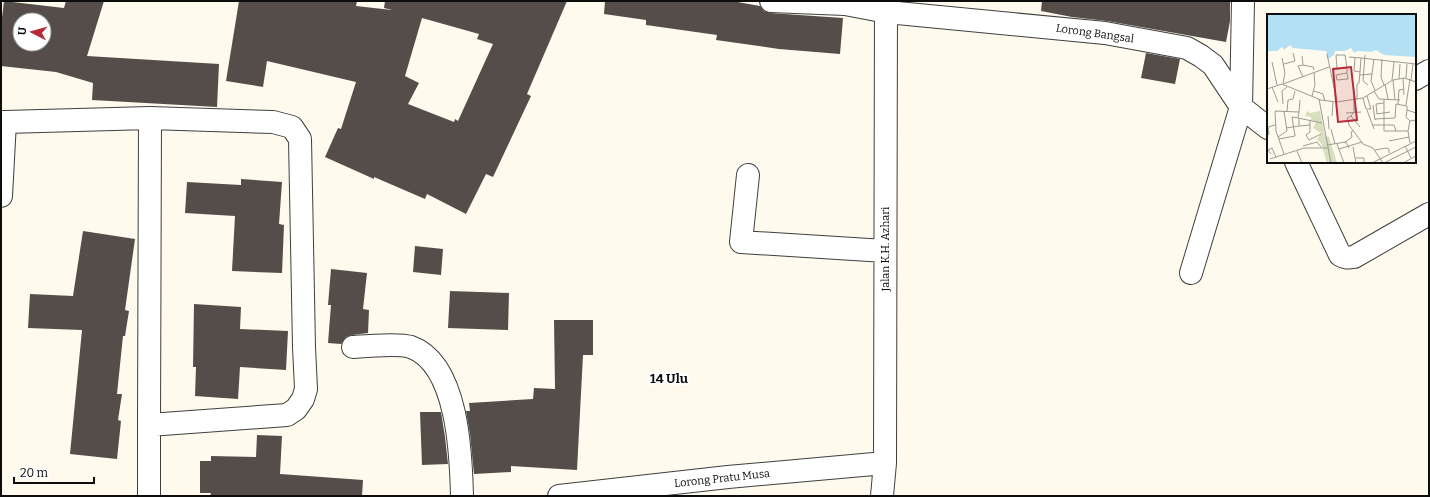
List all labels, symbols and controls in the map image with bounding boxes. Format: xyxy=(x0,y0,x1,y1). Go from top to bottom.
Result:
north arrow xyxy=(12,12,52,52)
inset map xyxy=(1267,14,1416,163)
street label: Lorong Bangsal xyxy=(1055,22,1135,45)
text: U xyxy=(16,26,29,36)
street label: Jalan K.H. Azhari xyxy=(879,206,892,292)
district label: 14 Ulu xyxy=(650,371,688,386)
scale bar xyxy=(14,459,94,485)
text: 20 m xyxy=(20,466,49,480)
street label: Lorong Pratu Musa xyxy=(673,467,771,490)

